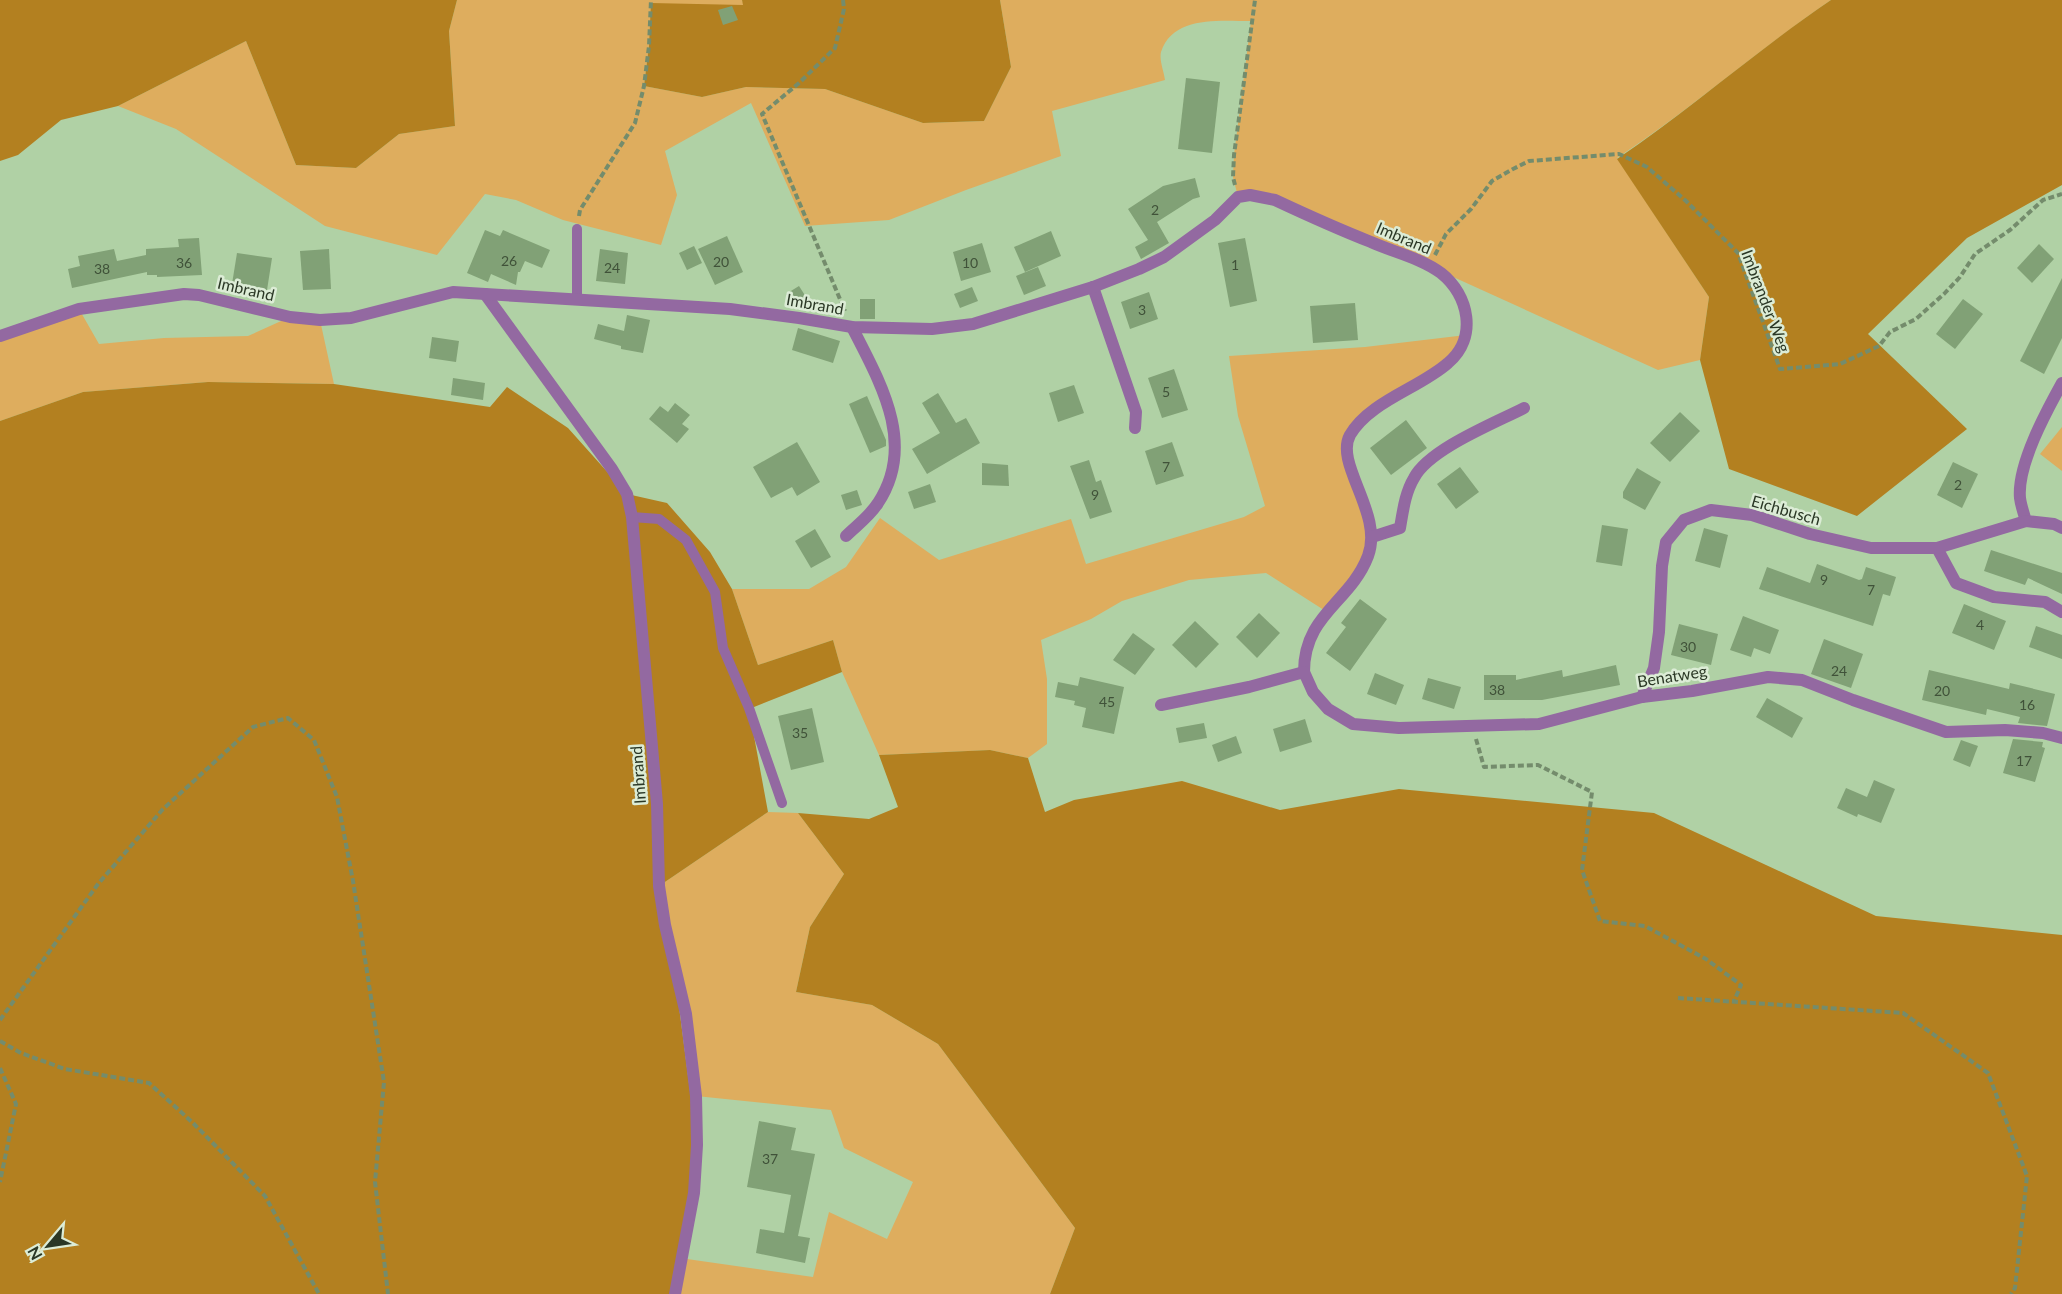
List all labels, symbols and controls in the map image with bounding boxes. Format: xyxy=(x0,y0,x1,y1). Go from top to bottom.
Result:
house number: 2 xyxy=(1151,201,1159,218)
street label: Imbrand xyxy=(1374,217,1435,258)
street label: Imbrander Weg xyxy=(1738,247,1795,355)
house number: 26 xyxy=(501,252,517,269)
house number: 20 xyxy=(713,253,729,270)
house number: 36 xyxy=(176,254,192,271)
house number: 10 xyxy=(962,254,978,271)
house number: 1 xyxy=(1231,256,1239,273)
house number: 24 xyxy=(604,259,620,276)
house number: 38 xyxy=(94,260,110,277)
street label: Imbrand xyxy=(216,273,277,304)
street label: Imbrand xyxy=(785,289,845,318)
house number: 3 xyxy=(1138,301,1146,318)
house number: 5 xyxy=(1162,383,1170,400)
house number: 7 xyxy=(1162,458,1170,475)
house number: 2 xyxy=(1954,476,1962,493)
house number: 9 xyxy=(1091,486,1099,503)
street label: Eichbusch xyxy=(1749,491,1823,528)
house number: 9 xyxy=(1820,571,1828,588)
house number: 7 xyxy=(1867,581,1875,598)
house number: 4 xyxy=(1976,616,1984,633)
house number: 30 xyxy=(1680,638,1696,655)
street label: Benatweg xyxy=(1636,661,1708,690)
house number: 24 xyxy=(1831,662,1847,679)
house number: 38 xyxy=(1489,681,1505,698)
house number: 20 xyxy=(1934,682,1950,699)
house number: 45 xyxy=(1099,693,1115,710)
house number: 16 xyxy=(2019,696,2035,713)
house number: 35 xyxy=(792,724,808,741)
street label: Imbrand xyxy=(626,745,649,805)
house number: 17 xyxy=(2016,752,2032,769)
house number: 37 xyxy=(762,1150,778,1167)
north arrow xyxy=(18,1216,78,1276)
text: N xyxy=(23,1244,46,1264)

